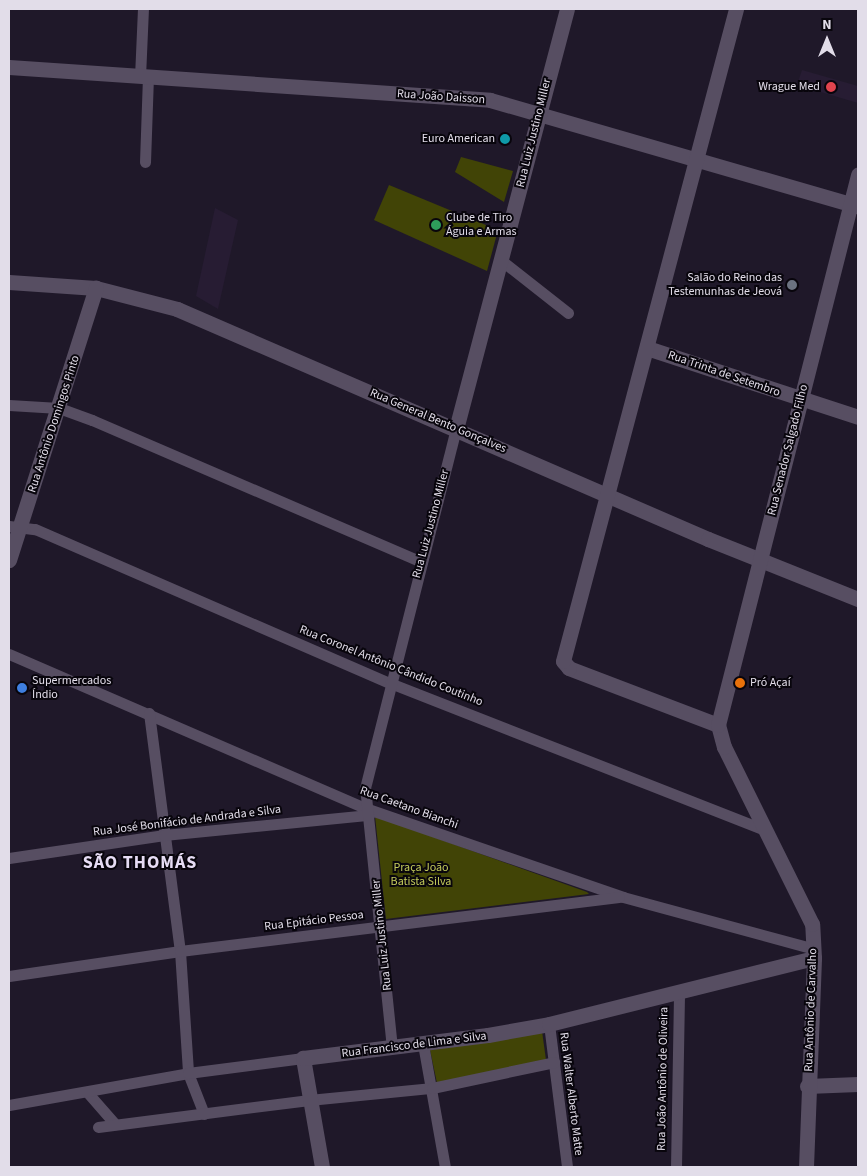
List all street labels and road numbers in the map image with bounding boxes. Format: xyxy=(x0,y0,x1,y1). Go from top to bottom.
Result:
street label: Rua Luiz Justino Miller xyxy=(513,77,555,189)
street label: Rua João Daisson xyxy=(396,87,486,107)
street label: Rua Trinta de Setembro xyxy=(666,348,782,400)
street label: Rua Antônio Domingos Pinto xyxy=(25,354,83,494)
street label: Rua Senador Salgado Filho xyxy=(765,383,811,517)
street label: Rua General Bento Gonçalves xyxy=(368,386,508,456)
street label: Rua Luiz Justino Miller xyxy=(410,468,452,580)
street label: Rua Coronel Antônio Cândido Coutinho xyxy=(297,622,485,710)
street label: Rua Caetano Bianchi xyxy=(358,784,460,832)
street label: Rua José Bonifácio de Andrada e Silva xyxy=(92,802,282,840)
street label: Rua Luiz Justino Miller xyxy=(369,879,395,991)
street label: Rua Epitácio Pessoa xyxy=(264,908,364,934)
street label: Rua Antônio de Carvalho xyxy=(802,948,820,1072)
street label: Rua João Antônio de Oliveira xyxy=(655,1007,671,1151)
street label: Rua Francisco de Lima e Silva xyxy=(341,1029,487,1061)
street label: Rua Walter Alberto Matte xyxy=(556,1032,586,1156)

